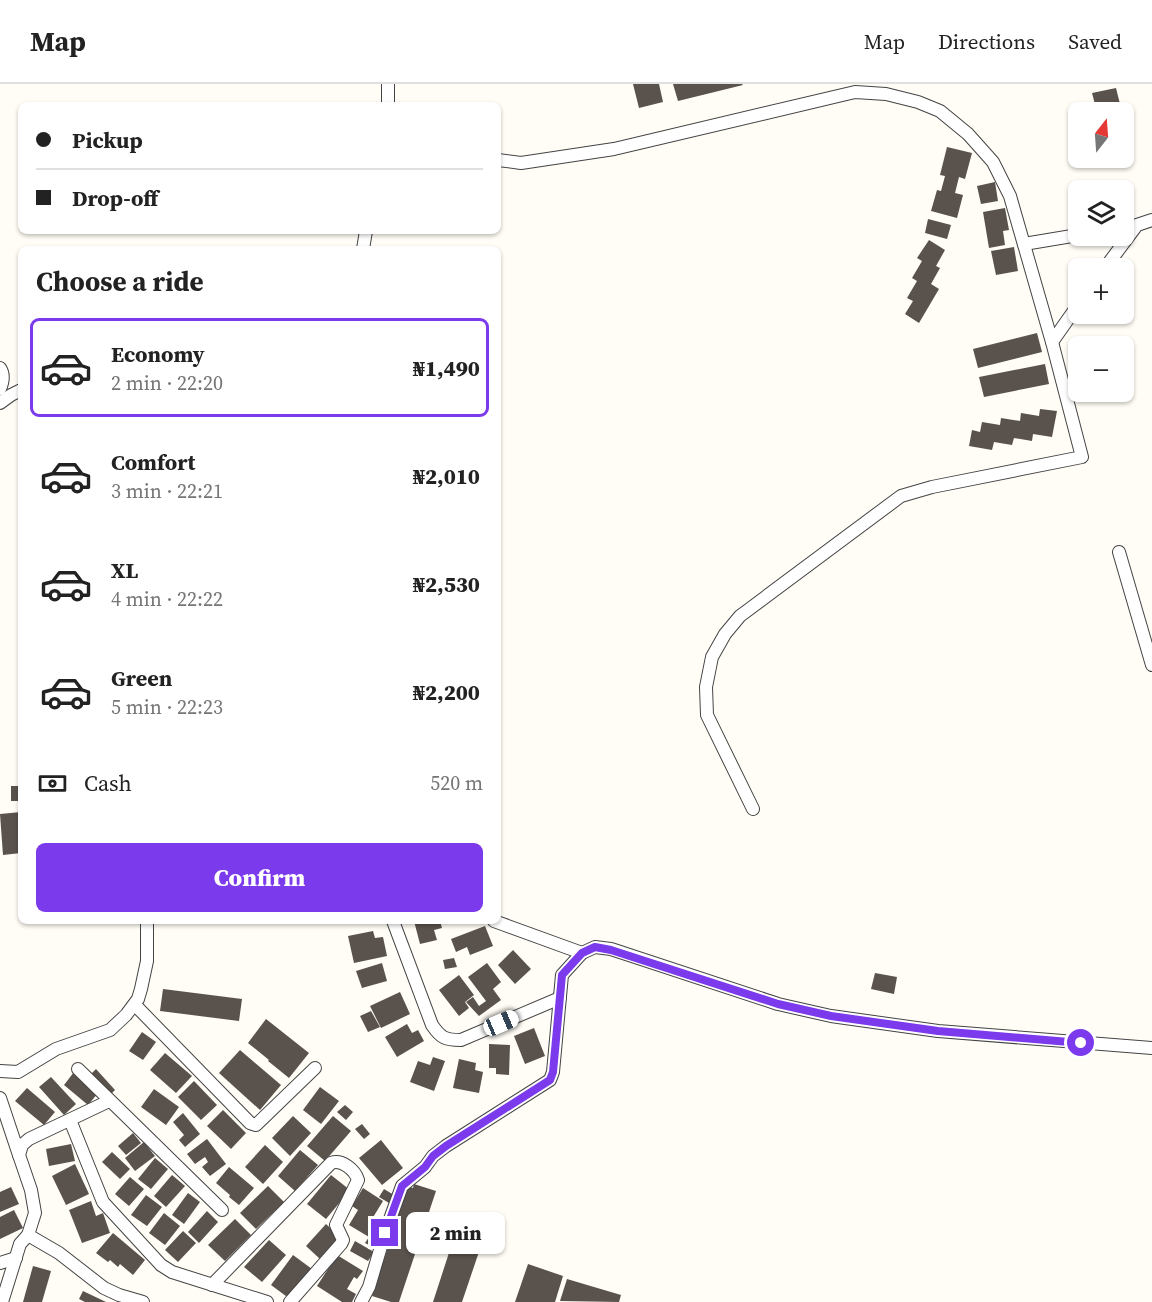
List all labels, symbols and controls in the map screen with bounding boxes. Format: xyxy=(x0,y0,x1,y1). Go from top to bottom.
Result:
text: Map xyxy=(30,22,86,60)
text: Map xyxy=(864,27,905,56)
text: Directions xyxy=(938,27,1035,56)
text: Saved xyxy=(1068,27,1122,56)
north arrow xyxy=(1068,102,1134,168)
map controls xyxy=(1068,102,1134,402)
text: Pickup xyxy=(72,125,143,155)
button: layers xyxy=(1068,180,1134,246)
text: Drop-off xyxy=(72,183,158,213)
button: + xyxy=(1068,258,1134,324)
text: Choose a ride xyxy=(36,263,204,300)
button: − xyxy=(1068,336,1134,402)
text: Economy xyxy=(111,339,205,369)
icon: car xyxy=(39,341,93,395)
text: ₦1,490 xyxy=(413,353,480,383)
text: 2 min · 22:20 xyxy=(111,369,223,397)
text: Comfort xyxy=(111,447,195,477)
icon: car xyxy=(39,449,93,503)
text: ₦2,010 xyxy=(413,461,480,491)
text: 3 min · 22:21 xyxy=(111,477,223,505)
text: XL xyxy=(111,555,138,585)
icon: car xyxy=(39,557,93,611)
text: ₦2,530 xyxy=(413,569,480,599)
text: 4 min · 22:22 xyxy=(111,585,223,613)
text: Green xyxy=(111,663,172,693)
icon: car xyxy=(39,665,93,719)
text: ₦2,200 xyxy=(413,677,480,707)
text: 5 min · 22:23 xyxy=(111,693,223,721)
icon: cash xyxy=(36,767,69,800)
text: Cash xyxy=(84,768,132,798)
text: 520 m xyxy=(430,769,483,797)
button: Confirm xyxy=(36,843,483,912)
car xyxy=(481,1008,521,1038)
route start xyxy=(1067,1029,1094,1056)
callout: 2 min xyxy=(406,1212,505,1254)
route end xyxy=(371,1219,398,1246)
text: 2 min xyxy=(429,1219,482,1247)

